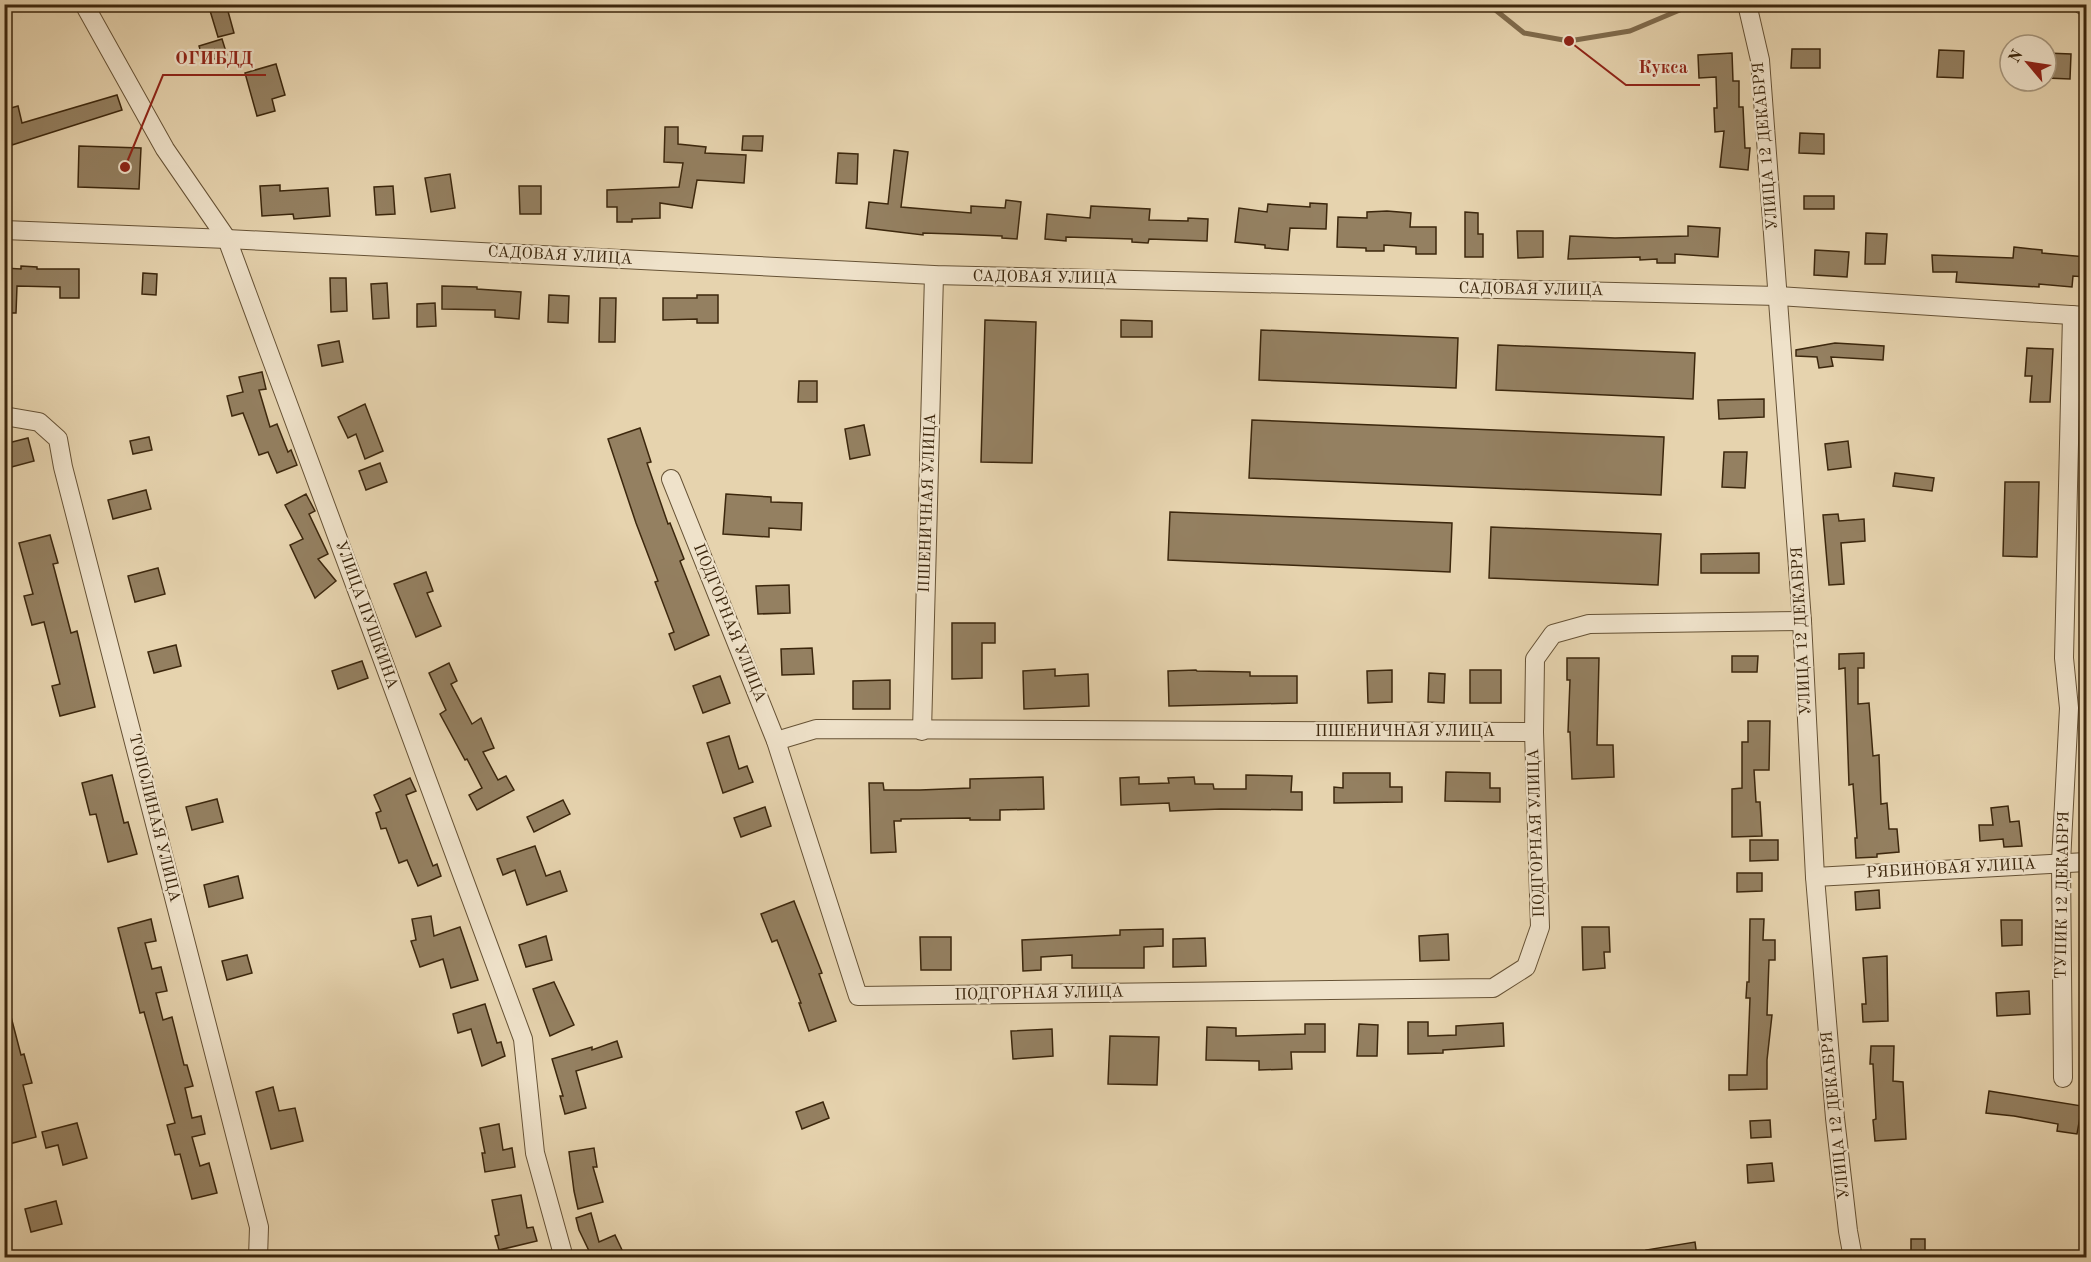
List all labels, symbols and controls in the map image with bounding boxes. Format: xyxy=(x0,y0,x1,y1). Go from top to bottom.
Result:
north arrow xyxy=(1998,33,2058,93)
callout: ОГИБДД xyxy=(163,39,266,75)
text: N xyxy=(2007,47,2027,66)
callout: Кукса xyxy=(1626,49,1700,85)
text: ОГИБДД xyxy=(175,50,253,68)
text: Кукса xyxy=(1638,59,1688,77)
street label: УЛИЦА 12 ДЕКАБРЯ xyxy=(1751,61,1781,231)
street label: САДОВАЯ УЛИЦА xyxy=(487,244,633,268)
street label: САДОВАЯ УЛИЦА xyxy=(972,269,1118,287)
street label: САДОВАЯ УЛИЦА xyxy=(1458,281,1604,299)
street label: ПШЕНИЧНАЯ УЛИЦА xyxy=(917,413,939,593)
street label: УЛИЦА ПУШКИНА xyxy=(332,539,400,691)
street label: ПОДГОРНАЯ УЛИЦА xyxy=(690,541,768,705)
street label: УЛИЦА 12 ДЕКАБРЯ xyxy=(1790,546,1814,716)
street label: ПШЕНИЧНАЯ УЛИЦА xyxy=(1315,724,1495,740)
street label: ТОПОЛИНАЯ УЛИЦА xyxy=(125,732,183,904)
street label: ПОДГОРНАЯ УЛИЦА xyxy=(1526,748,1548,918)
street label: ТУПИК 12 ДЕКАБРЯ xyxy=(2054,811,2072,979)
street label: РЯБИНОВАЯ УЛИЦА xyxy=(1866,857,2036,881)
street label: ПОДГОРНАЯ УЛИЦА xyxy=(954,985,1124,1003)
street label: УЛИЦА 12 ДЕКАБРЯ xyxy=(1819,1030,1853,1200)

